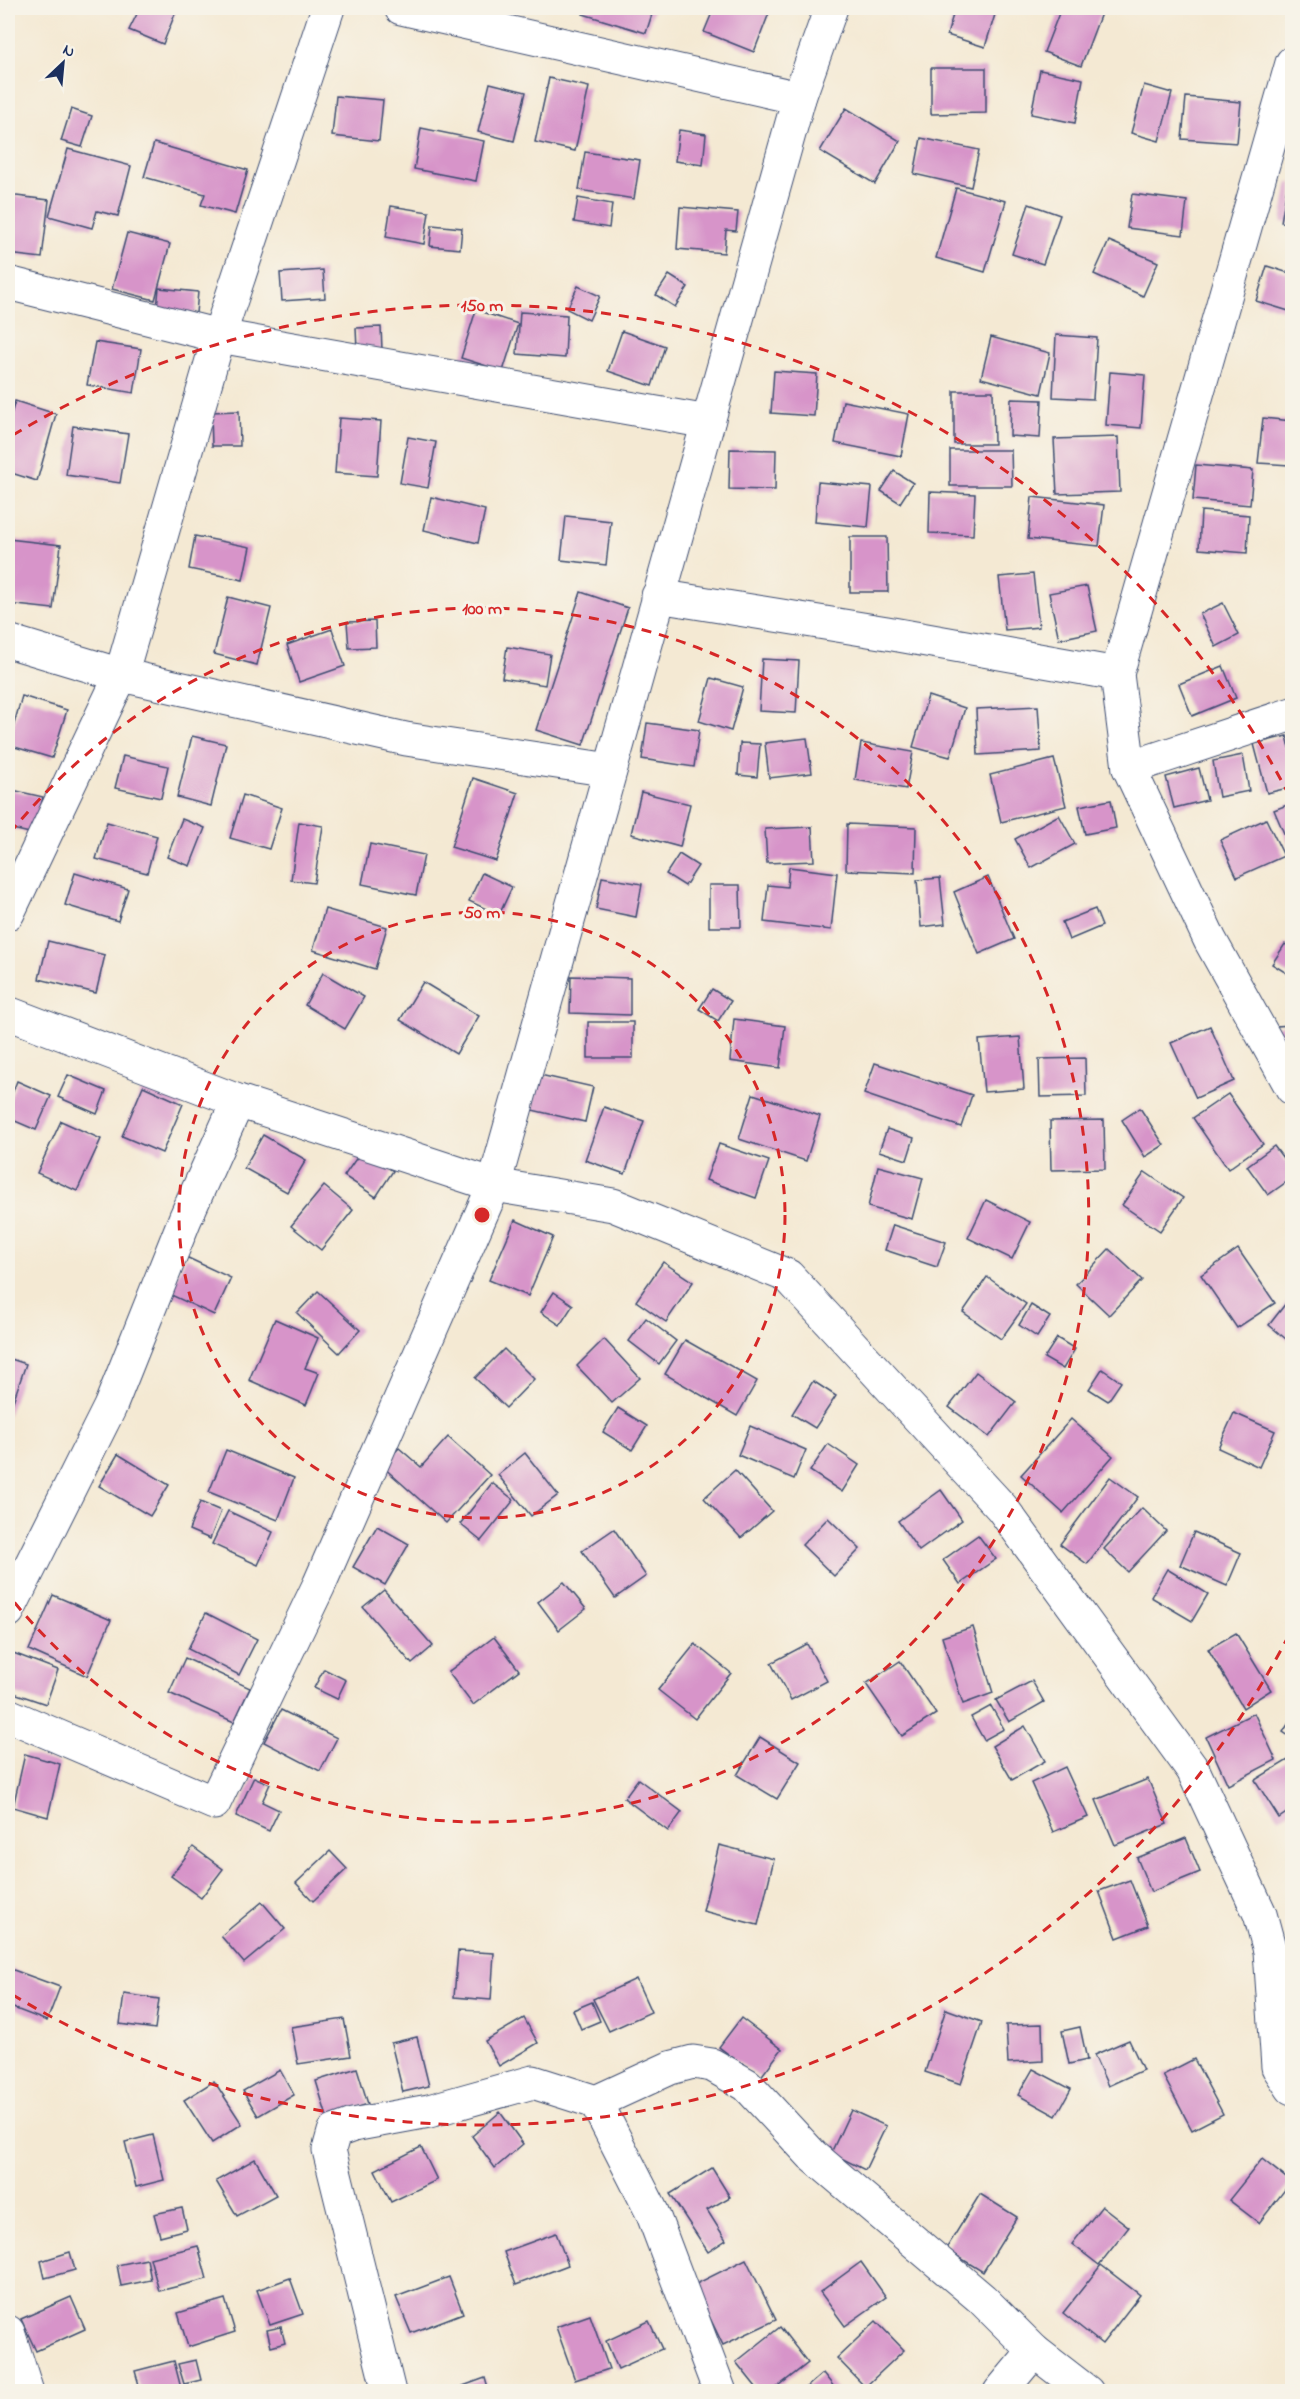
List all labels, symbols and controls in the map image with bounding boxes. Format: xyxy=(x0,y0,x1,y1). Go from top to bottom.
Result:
north arrow xyxy=(33,33,93,93)
text: N xyxy=(59,38,79,65)
text: 150 m xyxy=(461,294,503,320)
text: 100 m xyxy=(462,597,502,623)
text: 50 m xyxy=(464,901,500,927)
centre of rings xyxy=(472,1205,492,1225)

